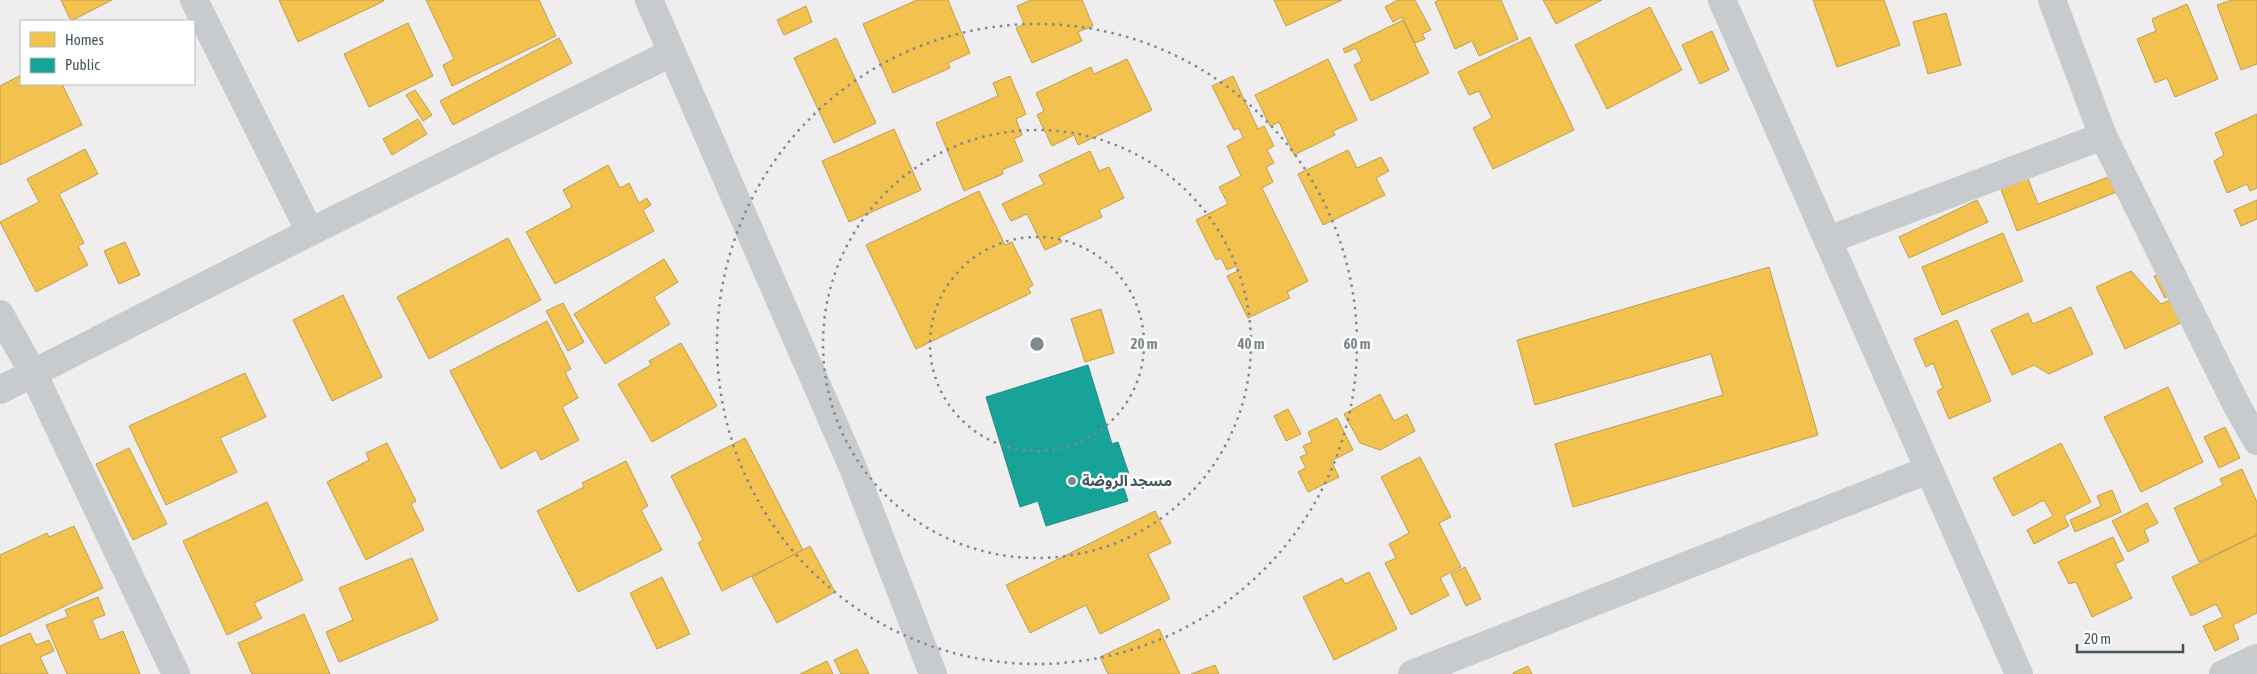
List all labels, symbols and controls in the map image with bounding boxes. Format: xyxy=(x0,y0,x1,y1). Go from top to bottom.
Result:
legend xyxy=(20,20,195,85)
text: Homes xyxy=(65,31,104,48)
text: Public xyxy=(65,56,100,73)
centre of rings xyxy=(1028,335,1046,353)
text: 20 m xyxy=(1131,335,1158,352)
text: 40 m xyxy=(1237,335,1265,352)
text: 60 m xyxy=(1344,335,1371,352)
place label: مسجد الروضة xyxy=(1082,472,1172,490)
marker: مسجد الروضة xyxy=(1066,475,1078,487)
scale bar xyxy=(2077,622,2183,654)
text: 20 m xyxy=(2084,630,2111,647)

